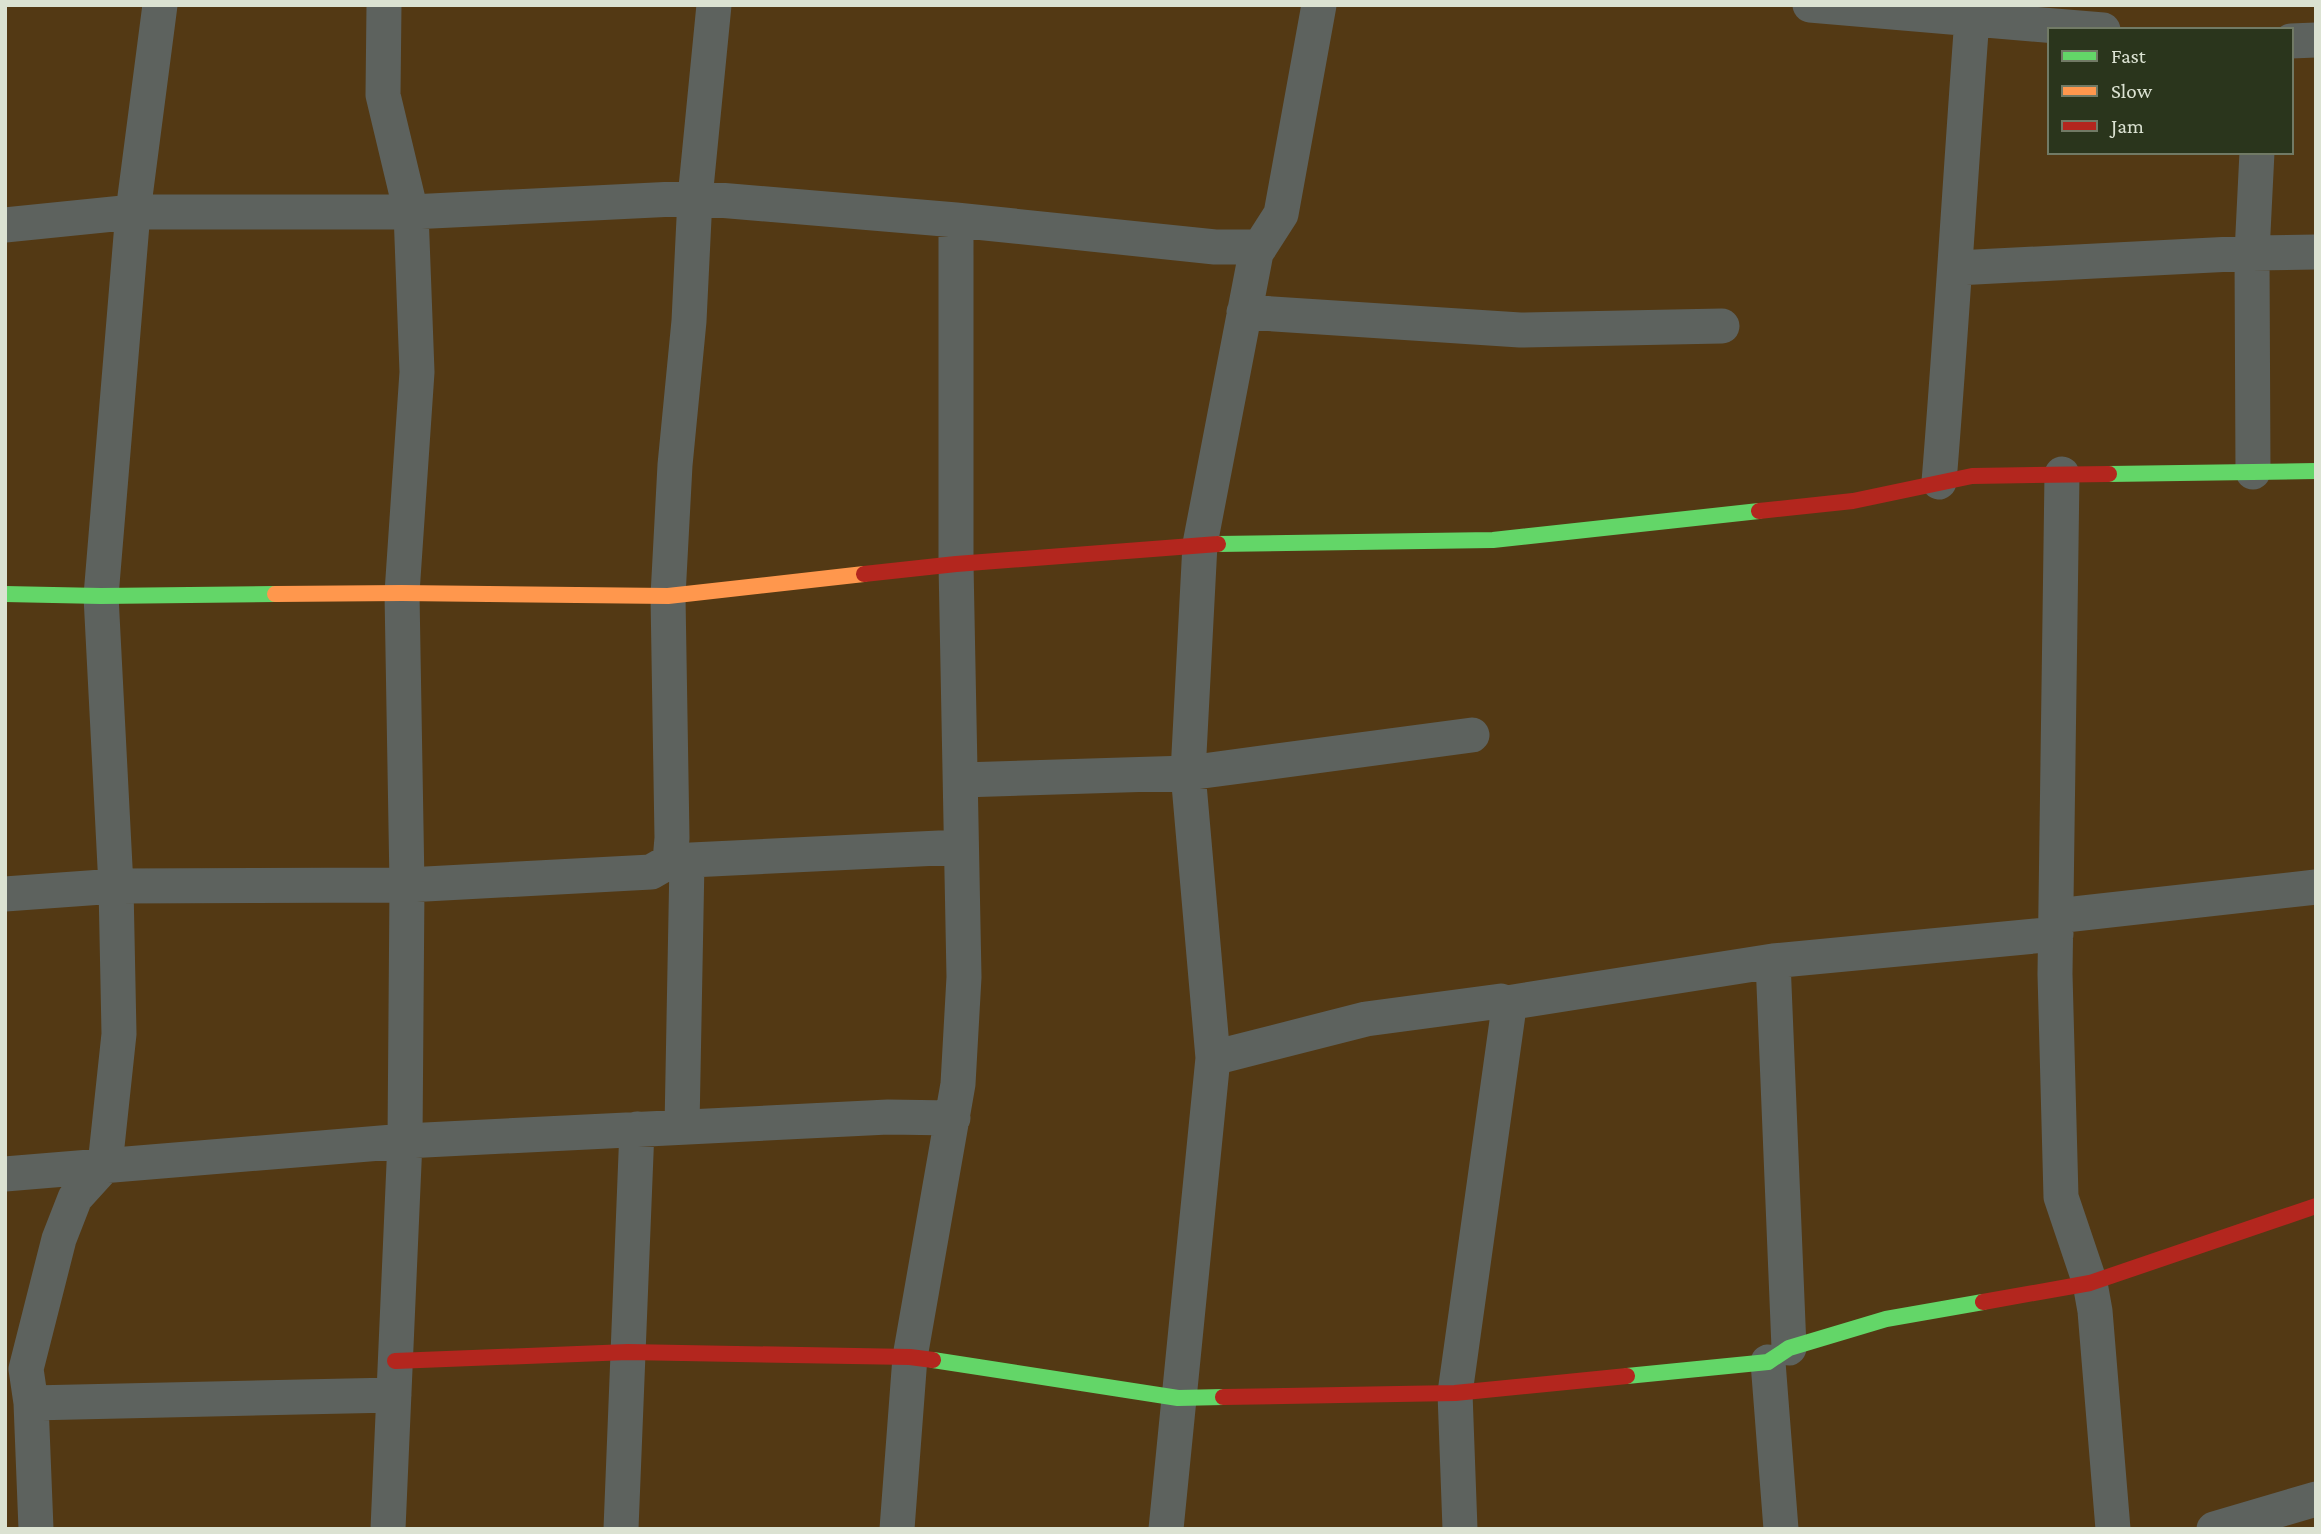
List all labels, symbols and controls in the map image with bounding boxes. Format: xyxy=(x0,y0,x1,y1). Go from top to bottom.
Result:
legend xyxy=(2048,28,2293,154)
text: Fast xyxy=(2111,44,2147,68)
text: Slow xyxy=(2111,79,2153,103)
text: Jam xyxy=(2109,114,2144,138)

